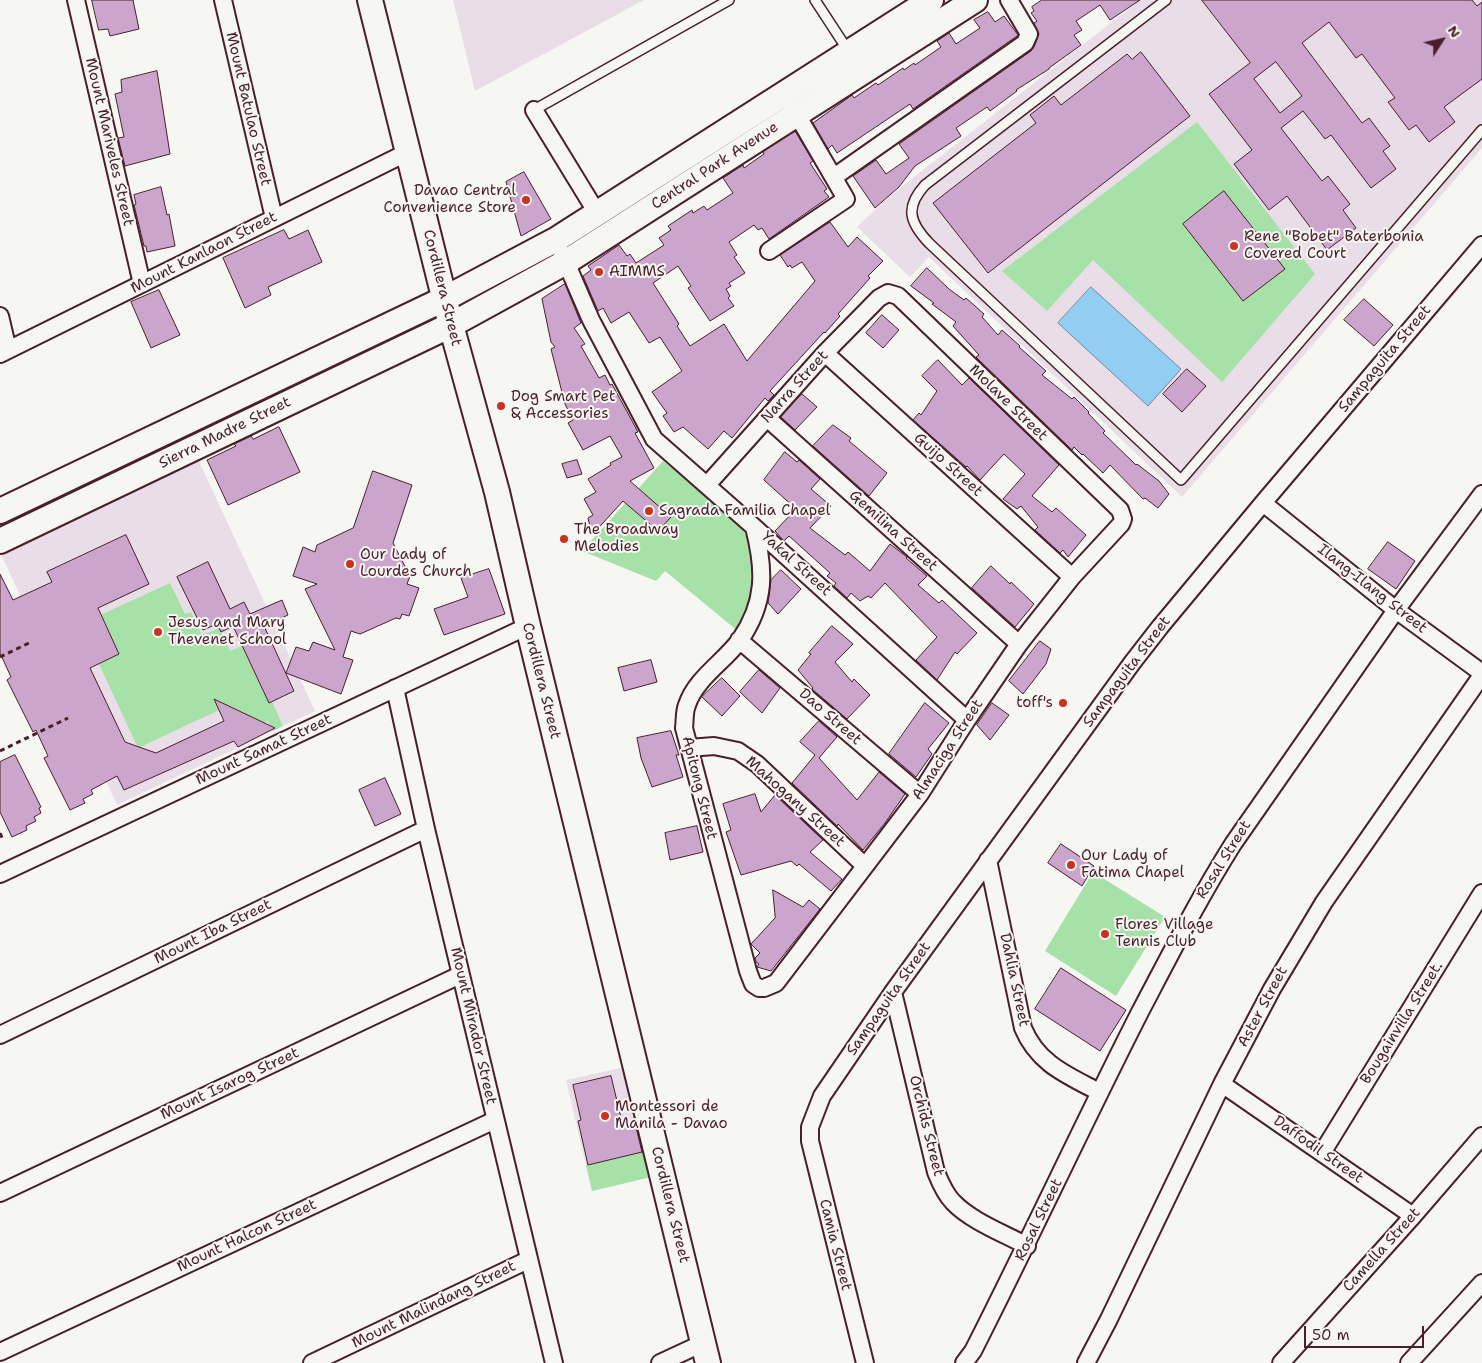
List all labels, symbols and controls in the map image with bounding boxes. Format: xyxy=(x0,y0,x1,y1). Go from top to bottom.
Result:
north arrow xyxy=(1417,15,1467,65)
text: N xyxy=(1444,22,1465,41)
street label: Mount Batulao Street xyxy=(222,30,274,188)
street label: Mount Mariveles Street xyxy=(81,56,137,228)
street label: Central Park Avenue xyxy=(648,118,782,214)
place label: Davao Central Convenience Store xyxy=(384,182,516,217)
marker: Davao Central Convenience Store xyxy=(520,194,532,206)
street label: Mount Kanlaon Street xyxy=(128,208,280,298)
street label: Cordillera Street xyxy=(419,228,465,348)
place label: Rene "Bobet" Baterbonia Covered Court xyxy=(1244,228,1424,263)
marker: Rene "Bobet" Baterbonia Covered Court xyxy=(1228,240,1240,252)
place label: AIMMS xyxy=(609,263,665,281)
marker: AIMMS xyxy=(593,266,605,278)
street label: Sampaguita Street xyxy=(1335,302,1435,416)
street label: Narra Street xyxy=(758,347,832,427)
street label: Molave Street xyxy=(965,361,1051,445)
place label: Dog Smart Pet & Accessories xyxy=(511,388,615,423)
street label: Sierra Madre Street xyxy=(156,393,294,473)
marker: Dog Smart Pet & Accessories xyxy=(495,400,507,412)
street label: Guijo Street xyxy=(910,429,986,501)
street label: Gemilina Street xyxy=(845,487,941,575)
place label: Sagrada Familia Chapel xyxy=(659,502,830,520)
marker: Sagrada Familia Chapel xyxy=(643,505,655,517)
place label: The Broadway Melodies xyxy=(574,521,679,556)
street label: Yakal Street xyxy=(757,528,835,600)
marker: The Broadway Melodies xyxy=(558,533,570,545)
street label: Ilang-Ilang Street xyxy=(1314,541,1430,637)
place label: Our Lady of Lourdes Church xyxy=(360,546,472,581)
marker: Our Lady of Lourdes Church xyxy=(344,558,356,570)
street label: Sampaguita Street xyxy=(1079,613,1175,731)
place label: Jesus and Mary Thevenet School xyxy=(168,614,287,649)
street label: Cordillera Street xyxy=(518,621,564,741)
marker: Jesus and Mary Thevenet School xyxy=(152,626,164,638)
street label: Dao Street xyxy=(795,685,865,749)
place label: toff's xyxy=(1016,694,1053,712)
street label: Almaciga Street xyxy=(909,696,987,804)
marker: toff's xyxy=(1057,697,1069,709)
street label: Mount Samat Street xyxy=(193,711,335,789)
street label: Apitong Street xyxy=(677,734,721,842)
street label: Mahogany Street xyxy=(742,753,848,851)
street label: Rosal Street xyxy=(1193,817,1255,903)
place label: Our Lady of Fatima Chapel xyxy=(1081,847,1184,882)
marker: Our Lady of Fatima Chapel xyxy=(1065,859,1077,871)
street label: Mount Iba Street xyxy=(151,896,275,968)
place label: Flores Village Tennis Club xyxy=(1115,916,1213,951)
marker: Flores Village Tennis Club xyxy=(1099,928,1111,940)
street label: Dahlia Street xyxy=(995,932,1033,1028)
street label: Sampaguita Street xyxy=(843,939,935,1059)
street label: Mount Mirador Street xyxy=(446,946,500,1106)
street label: Bougainvilla Street. xyxy=(1357,958,1447,1088)
street label: Aster Street xyxy=(1234,964,1292,1050)
street label: Mount Isarog Street xyxy=(158,1044,302,1124)
street label: Orchids Street xyxy=(905,1074,947,1178)
place label: Montessori de Manila - Davao xyxy=(615,1098,728,1133)
marker: Montessori de Manila - Davao xyxy=(599,1110,611,1122)
street label: Daffodil Street xyxy=(1269,1112,1367,1188)
street label: Cordillera Street xyxy=(647,1145,693,1265)
street label: Rosal Street xyxy=(1011,1176,1067,1264)
street label: Mount Halcon Street xyxy=(174,1196,320,1276)
street label: Camia Street xyxy=(815,1197,855,1293)
street label: Camella Street xyxy=(1340,1204,1424,1296)
street label: Mount Malindang Street xyxy=(349,1257,519,1353)
scale bar xyxy=(1307,1316,1427,1348)
text: 50 m xyxy=(1312,1325,1350,1345)

